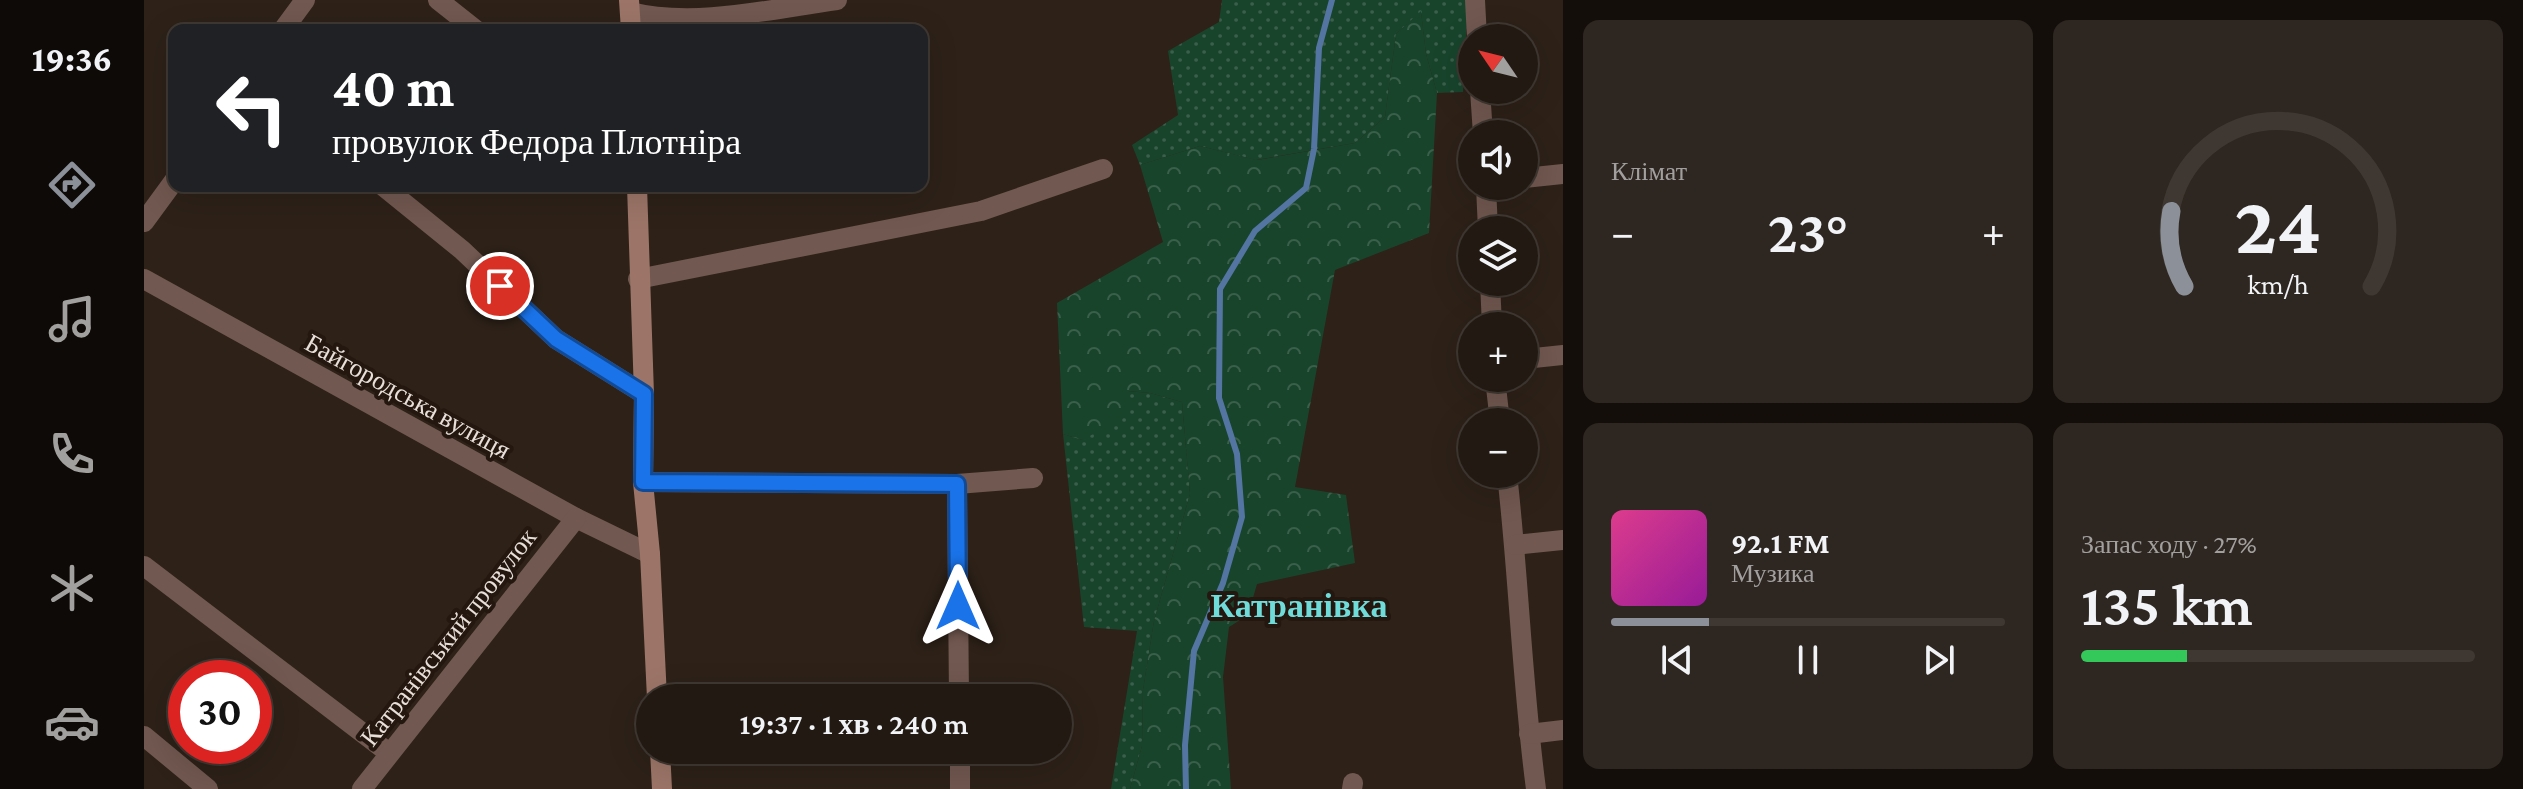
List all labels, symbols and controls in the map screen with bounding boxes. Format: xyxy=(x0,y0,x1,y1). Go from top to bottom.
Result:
north arrow xyxy=(1458,24,1538,104)
map controls xyxy=(1458,24,1538,488)
text: 19:36 xyxy=(32,39,112,79)
icon: left xyxy=(200,56,304,160)
text: 40 m xyxy=(332,56,454,118)
button: sound xyxy=(1458,120,1538,200)
text: провулок Федора Плотніра xyxy=(332,122,741,162)
icon: directions xyxy=(44,157,100,213)
text: Клімат xyxy=(1611,157,1687,186)
text: 24 xyxy=(2234,178,2322,271)
text: 23° xyxy=(1768,198,1848,265)
text: − xyxy=(1611,208,1634,256)
text: + xyxy=(1982,208,2005,256)
button: layers xyxy=(1458,216,1538,296)
pin xyxy=(466,252,534,320)
icon: arrive xyxy=(478,264,522,308)
text: km/h xyxy=(2247,268,2309,300)
icon: music xyxy=(44,291,100,347)
button: + xyxy=(1458,312,1538,392)
street label: Байгородська вулиця xyxy=(300,328,515,465)
button: − xyxy=(1458,408,1538,488)
icon: phone xyxy=(44,426,100,482)
street label: Катранівський провулок xyxy=(355,523,542,752)
text: 92.1 FM xyxy=(1731,526,1830,559)
text: Запас ходу · 27% xyxy=(2081,530,2257,559)
text: Музика xyxy=(1731,559,1814,588)
icon: climate xyxy=(44,560,100,616)
position arrow xyxy=(916,564,1000,648)
text: 135 km xyxy=(2081,571,2253,638)
district label: Катранівка xyxy=(1211,587,1387,624)
icon: previous xyxy=(1655,638,1699,682)
icon: pause xyxy=(1786,638,1830,682)
icon: next xyxy=(1917,638,1961,682)
speed limit sign: 30 xyxy=(168,660,272,764)
icon: car xyxy=(44,694,100,750)
text: 19:37 · 1 хв · 240 m xyxy=(740,707,968,740)

